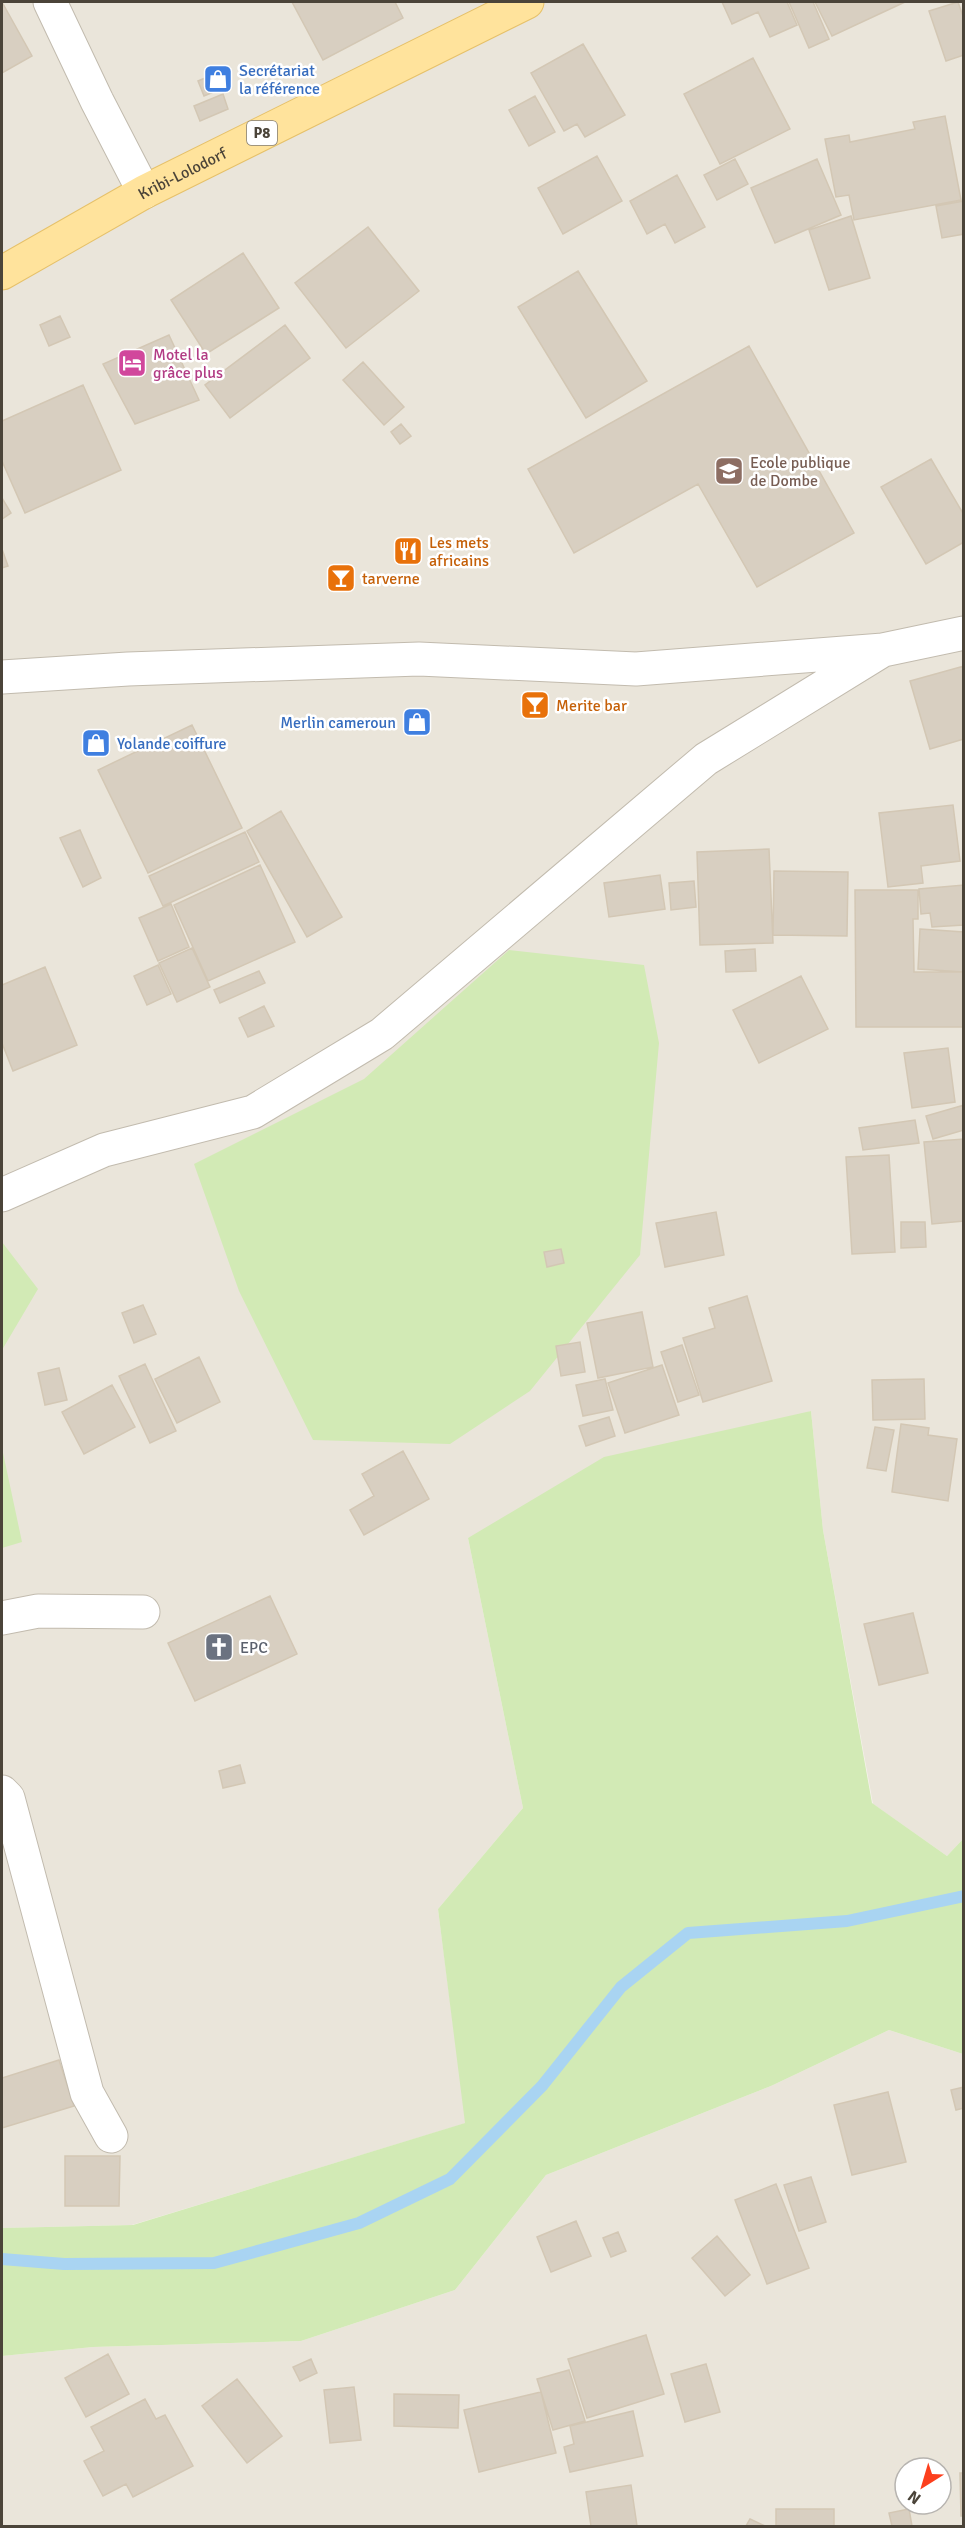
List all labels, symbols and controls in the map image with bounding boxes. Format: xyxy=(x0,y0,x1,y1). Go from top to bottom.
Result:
place label: Secrétariat la référence xyxy=(239,61,320,99)
shop icon: Secrétariat la référence xyxy=(202,63,234,95)
road number: P8 xyxy=(247,121,277,145)
street label: Kribi-Lolodorf xyxy=(135,143,231,204)
place label: Motel la grâce plus xyxy=(153,345,223,383)
hotel icon: Motel la grâce plus xyxy=(116,347,148,379)
place label: Ecole publique de Dombe xyxy=(750,453,851,491)
school or university icon: Ecole publique de Dombe xyxy=(713,455,745,487)
place label: Les mets africains xyxy=(429,533,489,571)
restaurant icon: Les mets africains xyxy=(392,535,424,567)
bar icon: tarverne xyxy=(325,562,357,594)
place label: tarverne xyxy=(362,569,420,589)
bar icon: Merite bar xyxy=(519,689,551,721)
place label: Merite bar xyxy=(556,696,627,716)
shop icon: Merlin cameroun xyxy=(401,706,433,738)
place label: Merlin cameroun xyxy=(280,713,396,733)
shop icon: Yolande coiffure xyxy=(80,727,112,759)
place label: Yolande coiffure xyxy=(117,734,227,754)
church icon: EPC xyxy=(203,1631,235,1663)
place label: EPC xyxy=(240,1638,268,1658)
north arrow xyxy=(893,2456,953,2516)
text: N xyxy=(904,2486,925,2509)

